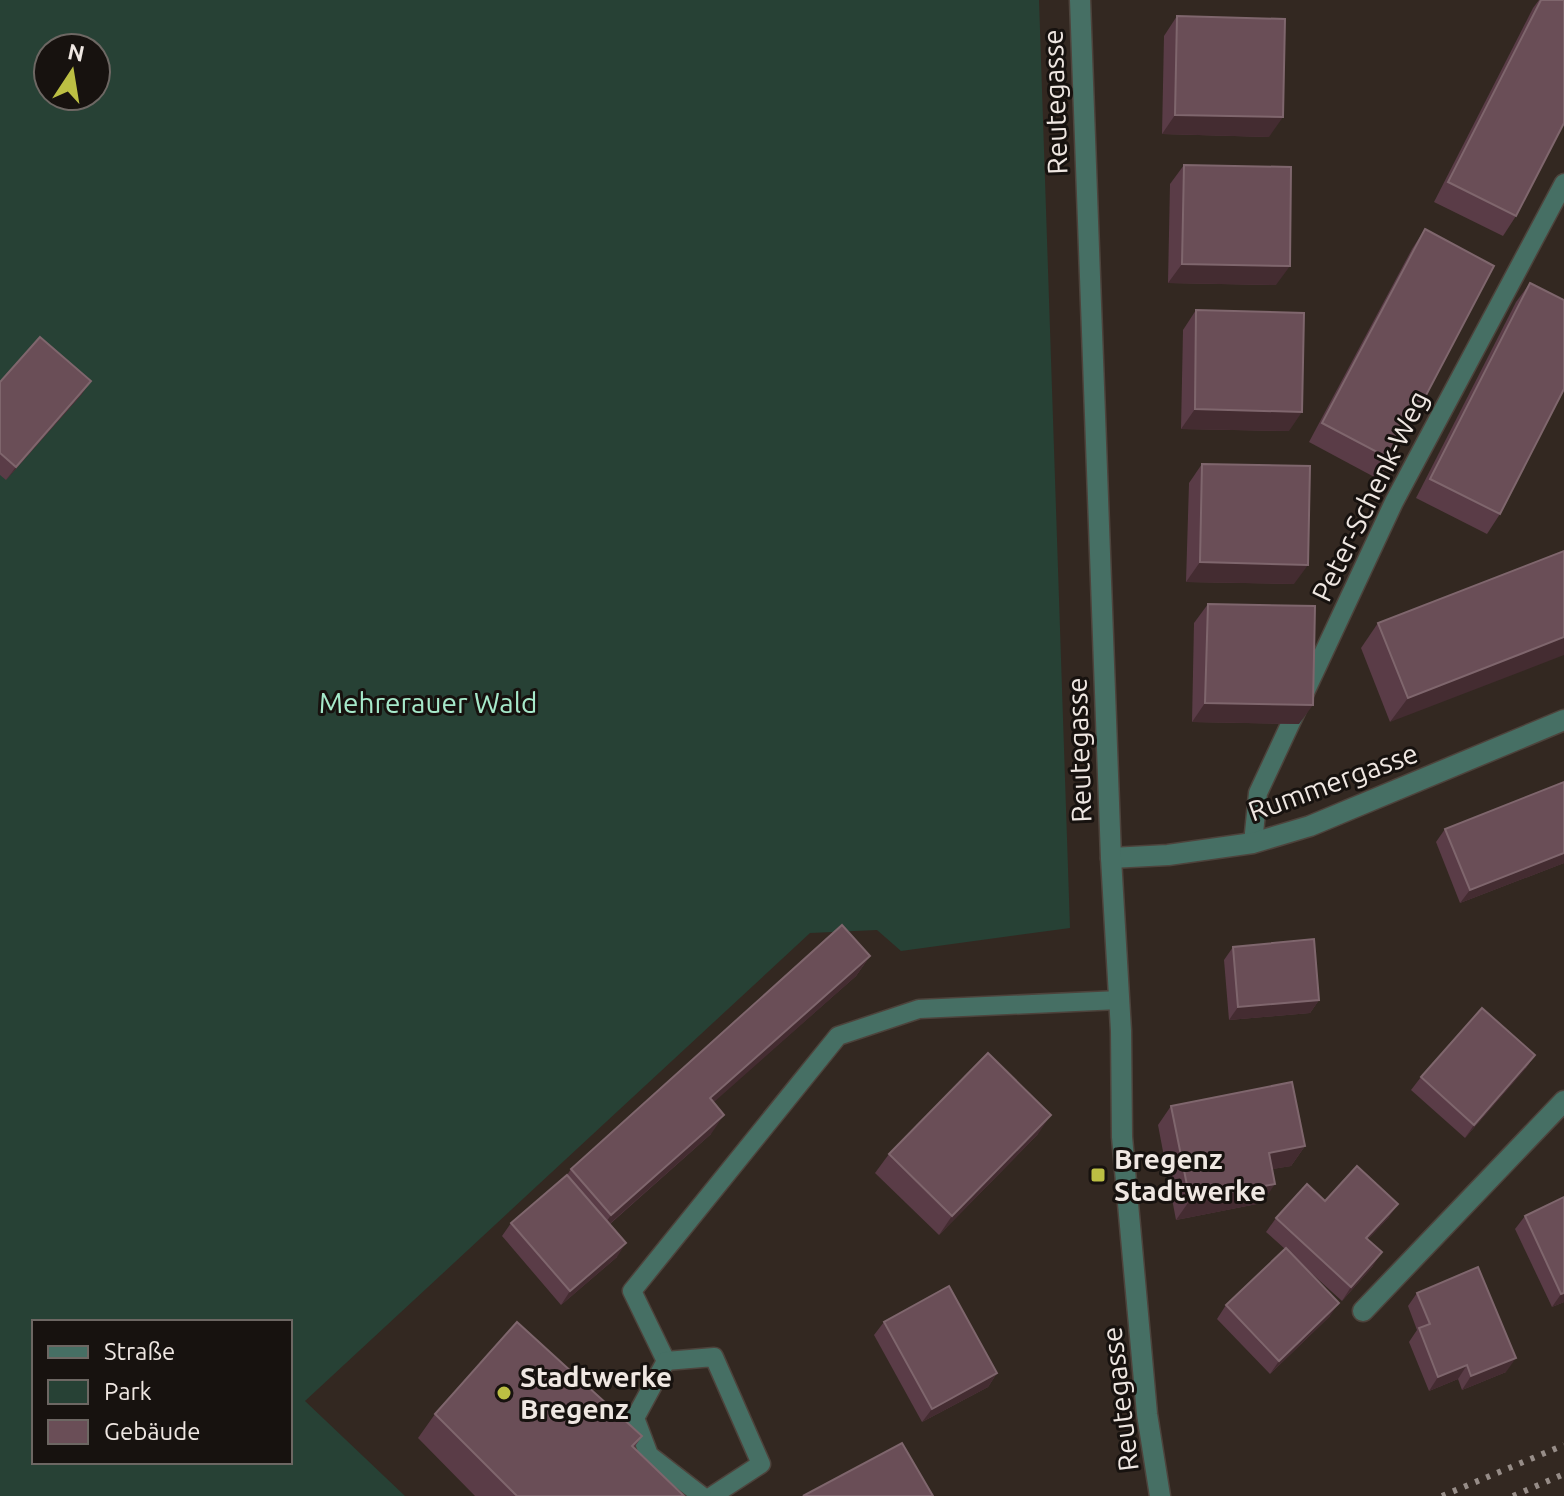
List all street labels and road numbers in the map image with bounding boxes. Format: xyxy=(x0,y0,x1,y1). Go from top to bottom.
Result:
street label: Reutegasse xyxy=(1036,29,1073,175)
street label: Peter-Schenk-Weg xyxy=(1305,386,1434,606)
street label: Reutegasse xyxy=(1060,677,1097,823)
street label: Rummergasse xyxy=(1244,737,1422,827)
street label: Reutegasse xyxy=(1095,1325,1144,1473)

